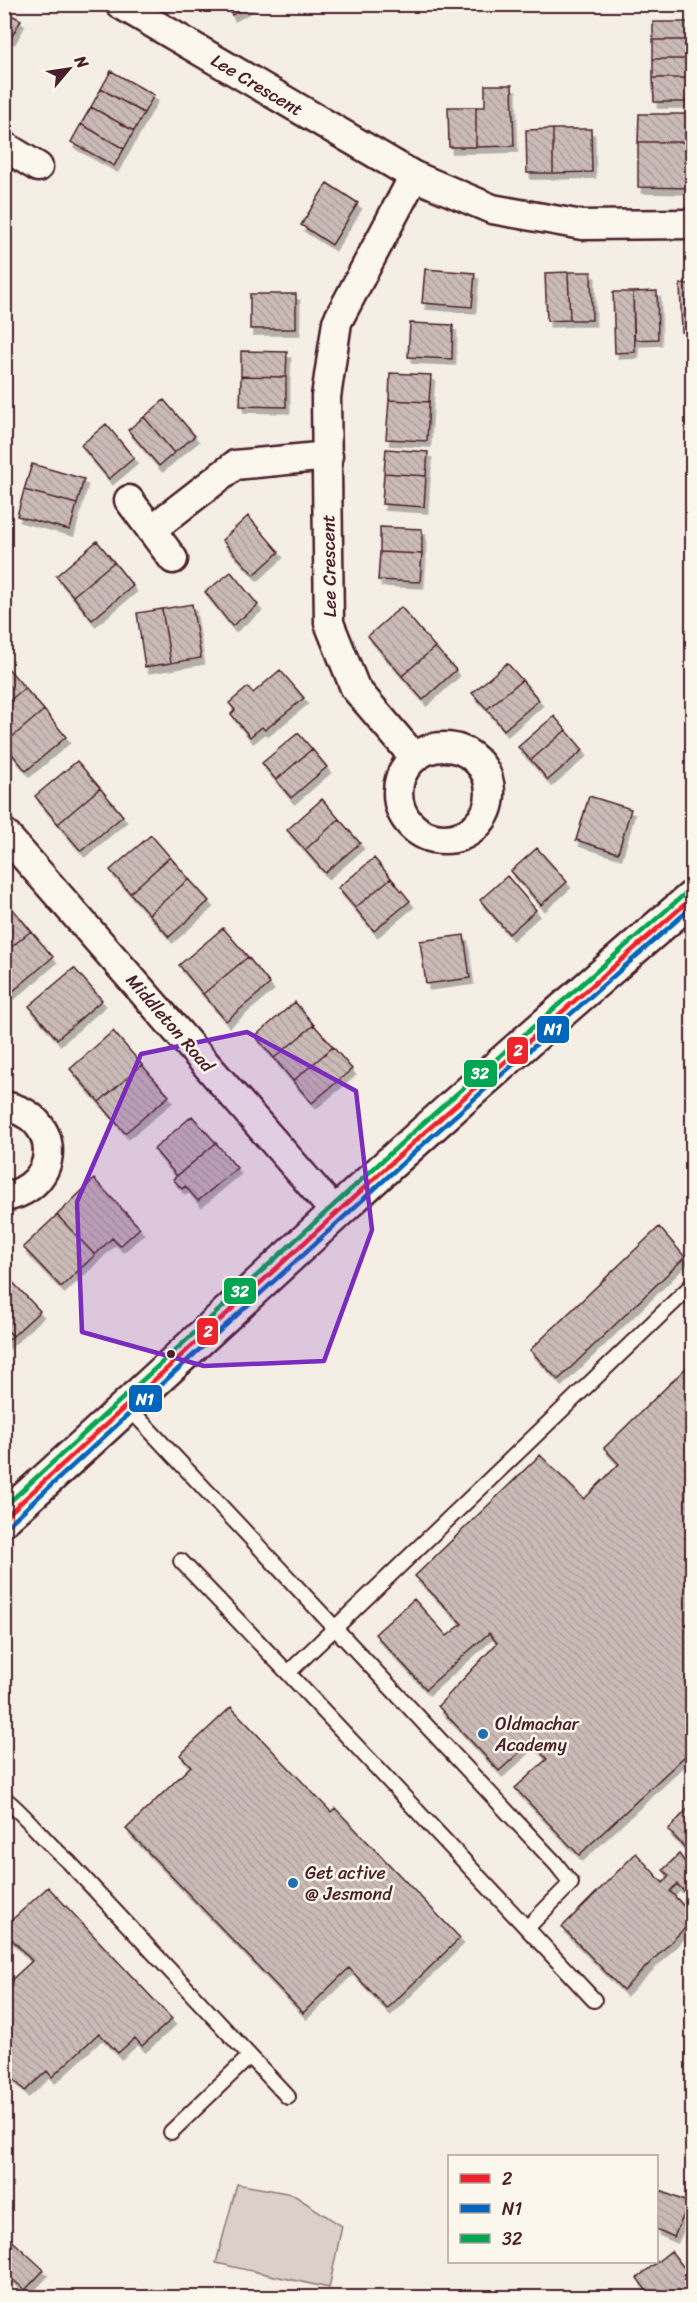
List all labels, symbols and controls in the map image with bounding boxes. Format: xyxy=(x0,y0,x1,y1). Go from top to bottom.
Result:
north arrow xyxy=(39,39,99,99)
street label: Lee Crescent xyxy=(205,45,309,125)
text: N xyxy=(66,49,97,75)
street label: Lee Crescent xyxy=(312,514,346,618)
street label: Middleton Road xyxy=(118,966,223,1081)
line badge: N1 xyxy=(536,1015,570,1044)
text: N1 xyxy=(543,1015,562,1044)
line badge: 2 xyxy=(506,1036,529,1065)
text: 2 xyxy=(512,1036,523,1065)
line badge: 32 xyxy=(463,1059,498,1088)
text: 32 xyxy=(470,1059,490,1088)
line badge: 32 xyxy=(223,1277,257,1305)
text: 32 xyxy=(230,1277,250,1306)
line badge: 2 xyxy=(196,1317,219,1346)
text: 2 xyxy=(202,1317,213,1346)
unlabelled marker xyxy=(165,1348,177,1360)
line badge: N1 xyxy=(128,1384,163,1413)
text: N1 xyxy=(135,1385,154,1414)
place label: Oldmachar Academy xyxy=(494,1708,581,1761)
marker: Oldmachar Academy xyxy=(476,1727,490,1741)
place label: Get active @ Jesmond xyxy=(305,1857,393,1910)
marker: Get active @ Jesmond xyxy=(286,1876,300,1890)
legend xyxy=(448,2155,658,2263)
text: 2 xyxy=(502,2163,512,2195)
text: N1 xyxy=(502,2193,522,2225)
text: 32 xyxy=(502,2223,522,2255)

